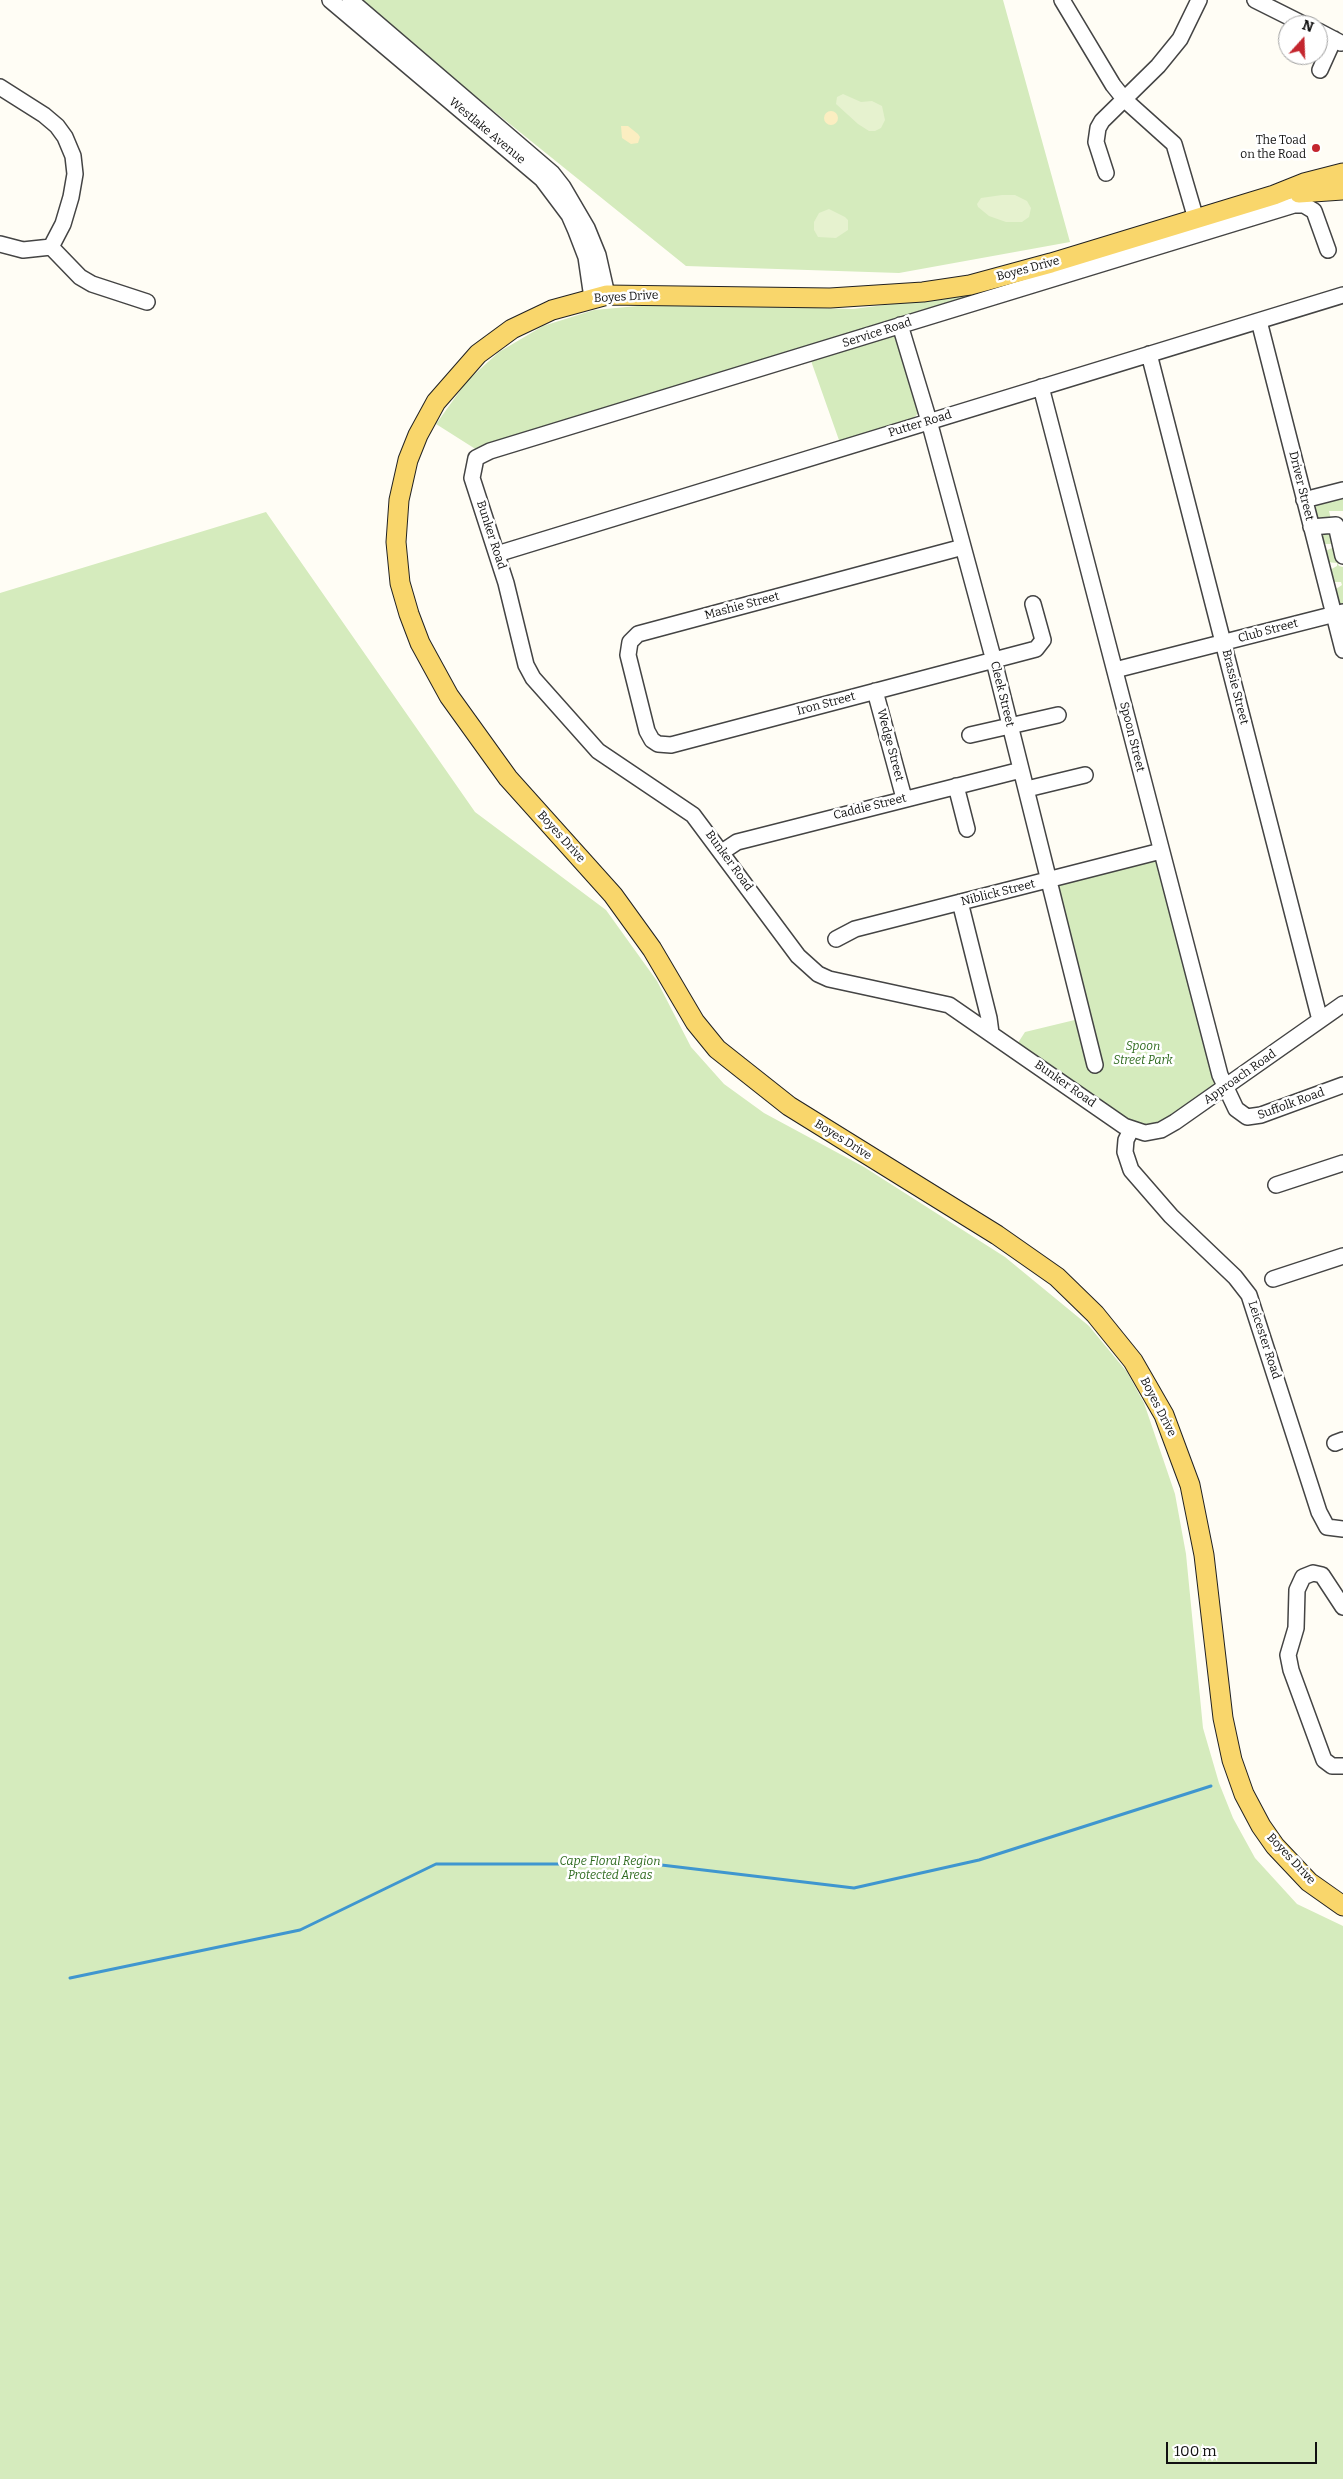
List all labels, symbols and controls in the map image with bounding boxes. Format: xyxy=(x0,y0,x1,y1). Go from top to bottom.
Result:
north arrow xyxy=(1278,15,1328,65)
text: N xyxy=(1300,17,1316,36)
street label: Westlake Avenue xyxy=(446,95,528,167)
place label: The Toad on the Road xyxy=(1240,134,1306,162)
marker: The Toad on the Road xyxy=(1310,142,1322,154)
street label: Boyes Drive xyxy=(995,254,1061,284)
street label: Boyes Drive xyxy=(593,288,659,306)
street label: Service Road xyxy=(841,315,913,351)
street label: Putter Road xyxy=(887,408,953,440)
street label: Driver Street xyxy=(1285,450,1317,522)
street label: Bunker Road xyxy=(473,499,509,571)
street label: Mashie Street xyxy=(703,589,781,623)
street label: Club Street xyxy=(1236,616,1300,646)
street label: Brassie Street xyxy=(1219,648,1251,726)
street label: Cleek Street xyxy=(987,660,1017,728)
street label: Iron Street xyxy=(795,689,857,719)
street label: Spoon Street xyxy=(1116,700,1148,774)
street label: Wedge Street xyxy=(873,707,907,783)
street label: Caddie Street xyxy=(832,791,908,823)
street label: Boyes Drive xyxy=(534,808,588,866)
street label: Bunker Road xyxy=(702,828,756,894)
street label: Niblick Street xyxy=(959,877,1037,909)
park label: Spoon Street Park xyxy=(1113,1040,1173,1068)
street label: Approach Road xyxy=(1201,1047,1279,1107)
street label: Bunker Road xyxy=(1032,1058,1098,1110)
street label: Suffolk Road xyxy=(1256,1085,1326,1123)
street label: Boyes Drive xyxy=(812,1117,874,1163)
street label: Leicester Road xyxy=(1245,1299,1283,1381)
street label: Boyes Drive xyxy=(1137,1375,1179,1439)
street label: Boyes Drive xyxy=(1264,1830,1318,1888)
park label: Cape Floral Region Protected Areas xyxy=(560,1855,660,1883)
scale bar xyxy=(1168,2432,1319,2464)
text: 100 m xyxy=(1174,2442,1217,2460)

